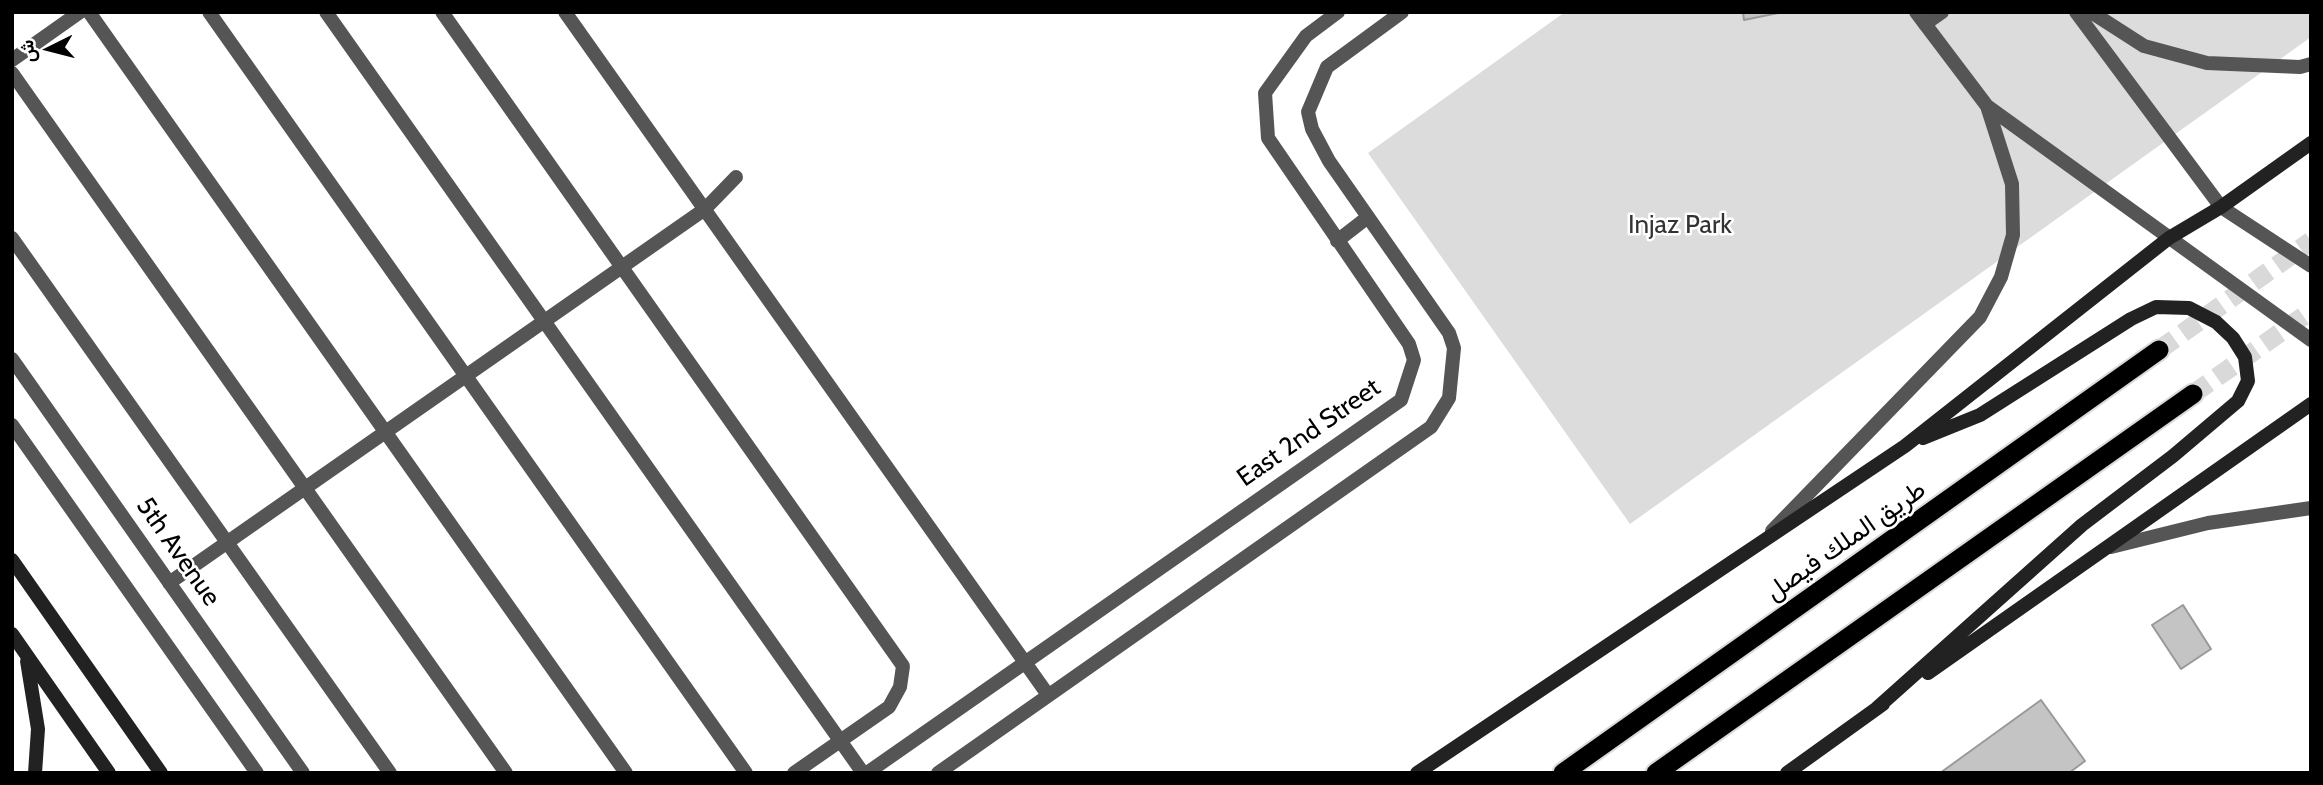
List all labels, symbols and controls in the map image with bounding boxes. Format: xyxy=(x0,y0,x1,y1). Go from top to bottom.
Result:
north arrow xyxy=(14,14,84,84)
text: ش xyxy=(15,39,40,64)
park label: Injaz Park xyxy=(1628,209,1732,241)
street label: East 2nd Street xyxy=(1231,372,1387,494)
street label: طريق الملك فيصل xyxy=(1760,474,1932,608)
street label: 5th Avenue xyxy=(129,492,227,612)

